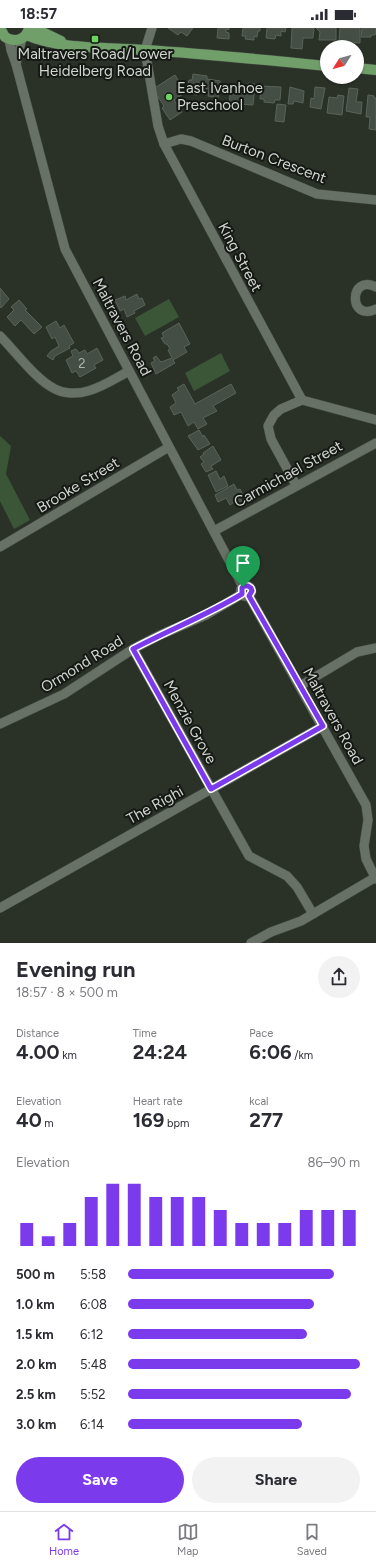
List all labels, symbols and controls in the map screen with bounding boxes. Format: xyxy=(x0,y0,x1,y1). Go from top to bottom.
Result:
text: 18:57 xyxy=(20,5,57,23)
marker: Maltravers Road/Lower Heidelberg Road xyxy=(90,34,100,44)
north arrow xyxy=(320,40,364,84)
map controls xyxy=(320,40,364,84)
place label: Maltravers Road/Lower Heidelberg Road xyxy=(17,45,173,80)
place label: East Ivanhoe Preschool xyxy=(177,79,263,114)
marker: East Ivanhoe Preschool xyxy=(164,92,174,102)
street label: Burton Crescent xyxy=(219,131,329,187)
street label: King Street xyxy=(214,219,266,295)
street label: Maltravers Road xyxy=(89,275,155,379)
house number: 2 xyxy=(78,356,86,371)
street label: Carmichael Street xyxy=(231,437,346,511)
street label: Brooke Street xyxy=(34,453,123,517)
pin xyxy=(226,546,260,587)
icon: arrive xyxy=(232,552,254,574)
street label: Ormond Road xyxy=(38,632,126,696)
street label: Maltravers Road xyxy=(299,664,367,768)
street label: Menzie Grove xyxy=(160,677,220,767)
street label: The Righi xyxy=(123,782,187,828)
text: Evening run xyxy=(16,956,136,983)
button: share xyxy=(318,956,360,998)
text: 18:57 · 8 × 500 m xyxy=(16,985,118,1000)
text: Distance xyxy=(16,1027,59,1040)
text: Time xyxy=(133,1027,157,1040)
text: Pace xyxy=(249,1027,273,1040)
text: 4.00 xyxy=(16,1040,60,1064)
text: 24:24 xyxy=(133,1040,187,1064)
text: 6:06 xyxy=(249,1040,292,1064)
text: km xyxy=(60,1049,77,1062)
text: /km xyxy=(292,1049,313,1062)
text: Elevation xyxy=(16,1095,61,1108)
text: Heart rate xyxy=(133,1095,183,1108)
text: kcal xyxy=(249,1095,269,1108)
text: 40 xyxy=(16,1108,42,1132)
text: 169 xyxy=(133,1108,164,1132)
text: 277 xyxy=(249,1108,283,1132)
text: m xyxy=(42,1117,54,1130)
text: bpm xyxy=(164,1117,189,1130)
text: Elevation xyxy=(16,1155,69,1170)
text: 86–90 m xyxy=(308,1155,360,1170)
text: 500 m xyxy=(16,1267,55,1282)
text: 5:58 xyxy=(80,1267,106,1282)
text: 1.0 km xyxy=(16,1297,55,1312)
text: 6:08 xyxy=(80,1297,107,1312)
text: 1.5 km xyxy=(16,1327,54,1342)
text: 6:12 xyxy=(80,1327,103,1342)
text: 2.0 km xyxy=(16,1357,57,1372)
text: 5:48 xyxy=(80,1357,107,1372)
text: 2.5 km xyxy=(16,1387,56,1402)
text: 5:52 xyxy=(80,1387,106,1402)
text: 3.0 km xyxy=(16,1417,56,1432)
text: 6:14 xyxy=(80,1417,104,1432)
button: Save xyxy=(16,1457,184,1503)
button: Share xyxy=(192,1457,360,1503)
tab: Home xyxy=(49,1521,79,1558)
tab: Map xyxy=(177,1521,199,1558)
tab: Saved xyxy=(297,1521,327,1558)

